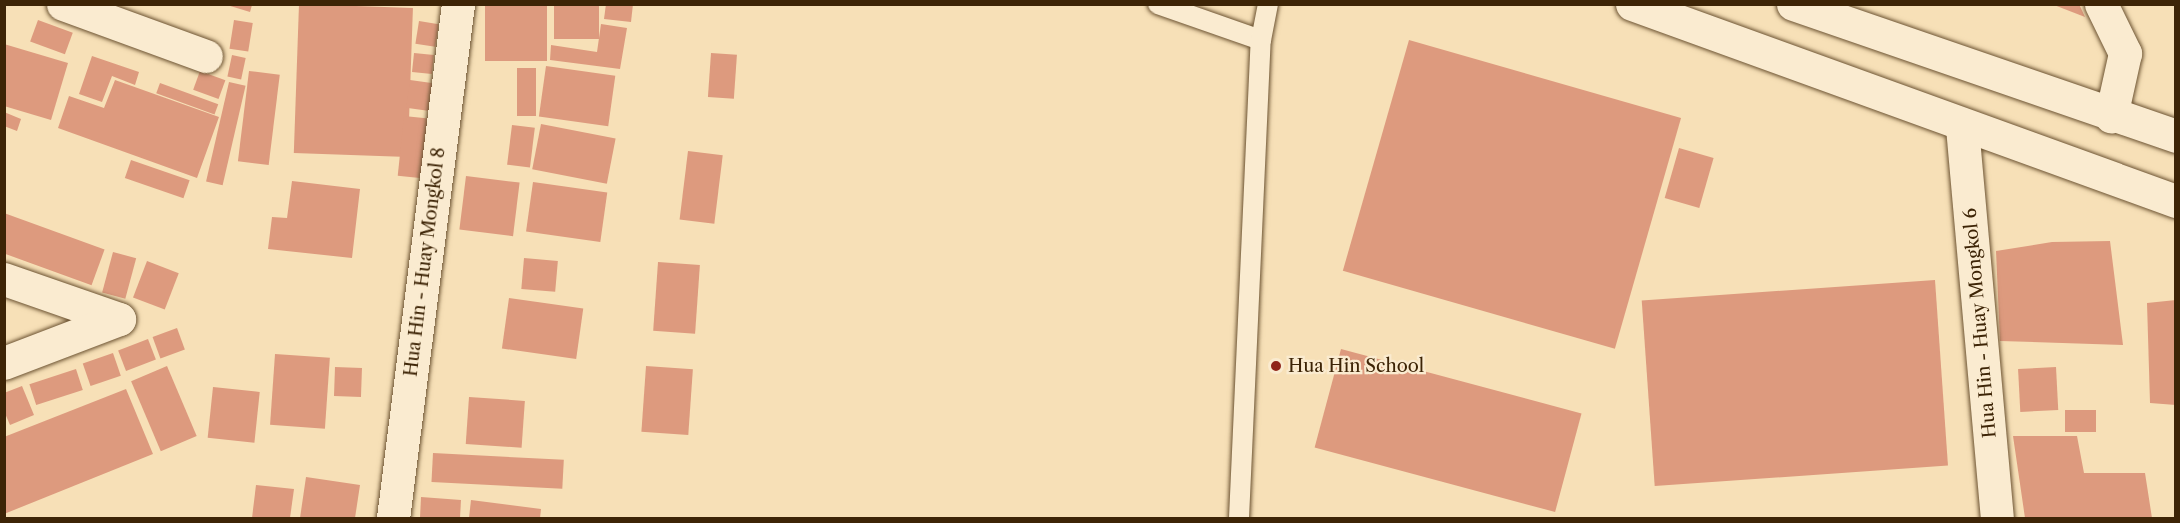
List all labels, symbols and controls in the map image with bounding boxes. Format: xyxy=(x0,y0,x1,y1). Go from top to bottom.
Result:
street label: Hua Hin - Huay Mongkol 8 xyxy=(400,146,450,378)
street label: Hua Hin - Huay Mongkol 6 xyxy=(1959,207,2001,439)
place label: Hua Hin School xyxy=(1288,355,1424,377)
marker: Hua Hin School xyxy=(1269,359,1283,373)

